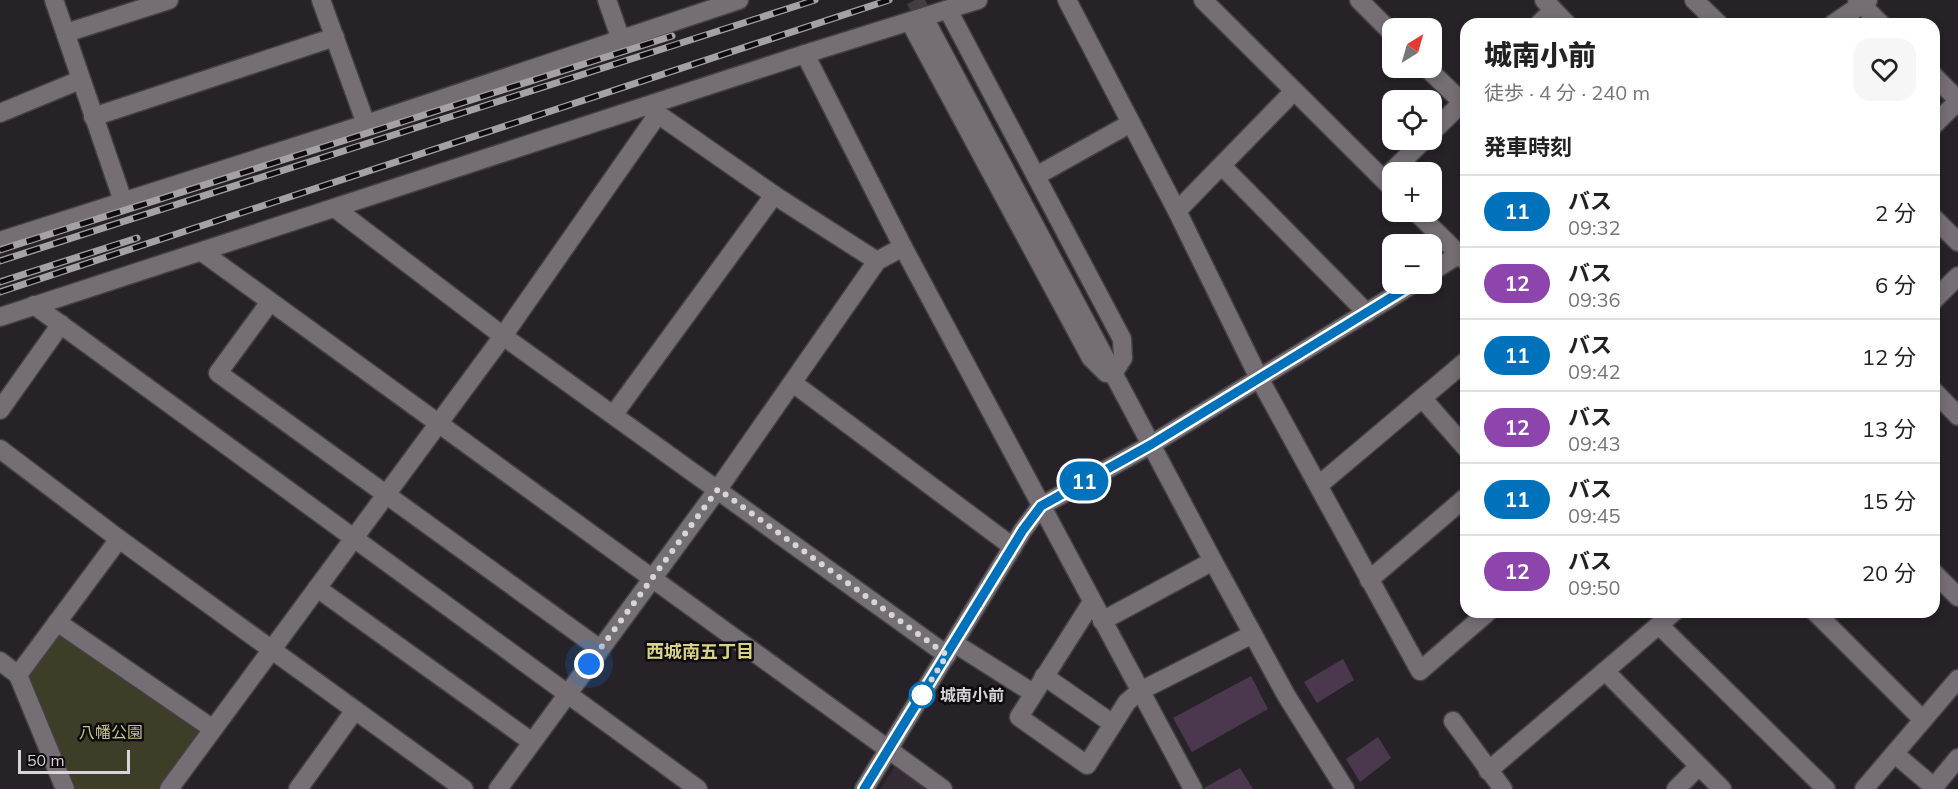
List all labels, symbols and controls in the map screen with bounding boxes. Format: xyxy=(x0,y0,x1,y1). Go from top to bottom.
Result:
north arrow xyxy=(1382,18,1442,78)
map controls xyxy=(1382,18,1442,294)
text: 城南小前 xyxy=(1484,37,1596,72)
button: heart xyxy=(1853,38,1916,101)
text: 徒歩 · 4 分 · 240 m xyxy=(1484,80,1650,105)
button: locate xyxy=(1382,90,1442,150)
text: 発車時刻 xyxy=(1484,133,1572,161)
button: + xyxy=(1382,162,1442,222)
text: バス xyxy=(1568,187,1612,215)
text: 11 xyxy=(1504,198,1530,224)
text: 2 分 xyxy=(1875,199,1916,227)
text: 09:32 xyxy=(1568,215,1621,240)
button: − xyxy=(1382,234,1442,294)
text: バス xyxy=(1568,259,1612,287)
text: 12 xyxy=(1504,270,1530,296)
text: 6 分 xyxy=(1875,271,1916,299)
text: 09:36 xyxy=(1568,287,1621,312)
text: バス xyxy=(1568,331,1612,359)
text: 11 xyxy=(1504,342,1530,368)
text: 12 分 xyxy=(1862,343,1916,371)
text: 09:42 xyxy=(1568,359,1621,384)
text: バス xyxy=(1568,403,1612,431)
text: 12 xyxy=(1504,414,1530,440)
text: 13 分 xyxy=(1862,415,1916,443)
text: 09:43 xyxy=(1568,431,1621,456)
line badge: 11 xyxy=(1057,462,1111,500)
text: 11 xyxy=(1071,468,1097,494)
text: バス xyxy=(1568,475,1612,503)
text: 11 xyxy=(1504,486,1530,512)
text: 15 分 xyxy=(1862,487,1916,515)
text: 09:45 xyxy=(1568,503,1621,528)
text: バス xyxy=(1568,547,1612,575)
text: 12 xyxy=(1504,558,1530,584)
text: 20 分 xyxy=(1862,559,1916,587)
text: 09:50 xyxy=(1568,575,1621,600)
district label: 西城南五丁目 xyxy=(646,640,754,663)
your location xyxy=(574,649,604,679)
marker: 城南小前 xyxy=(909,682,935,708)
place label: 城南小前 xyxy=(940,685,1004,705)
park label: 八幡公園 xyxy=(79,722,143,742)
scale bar xyxy=(18,747,130,774)
text: 50 m xyxy=(27,750,64,770)

